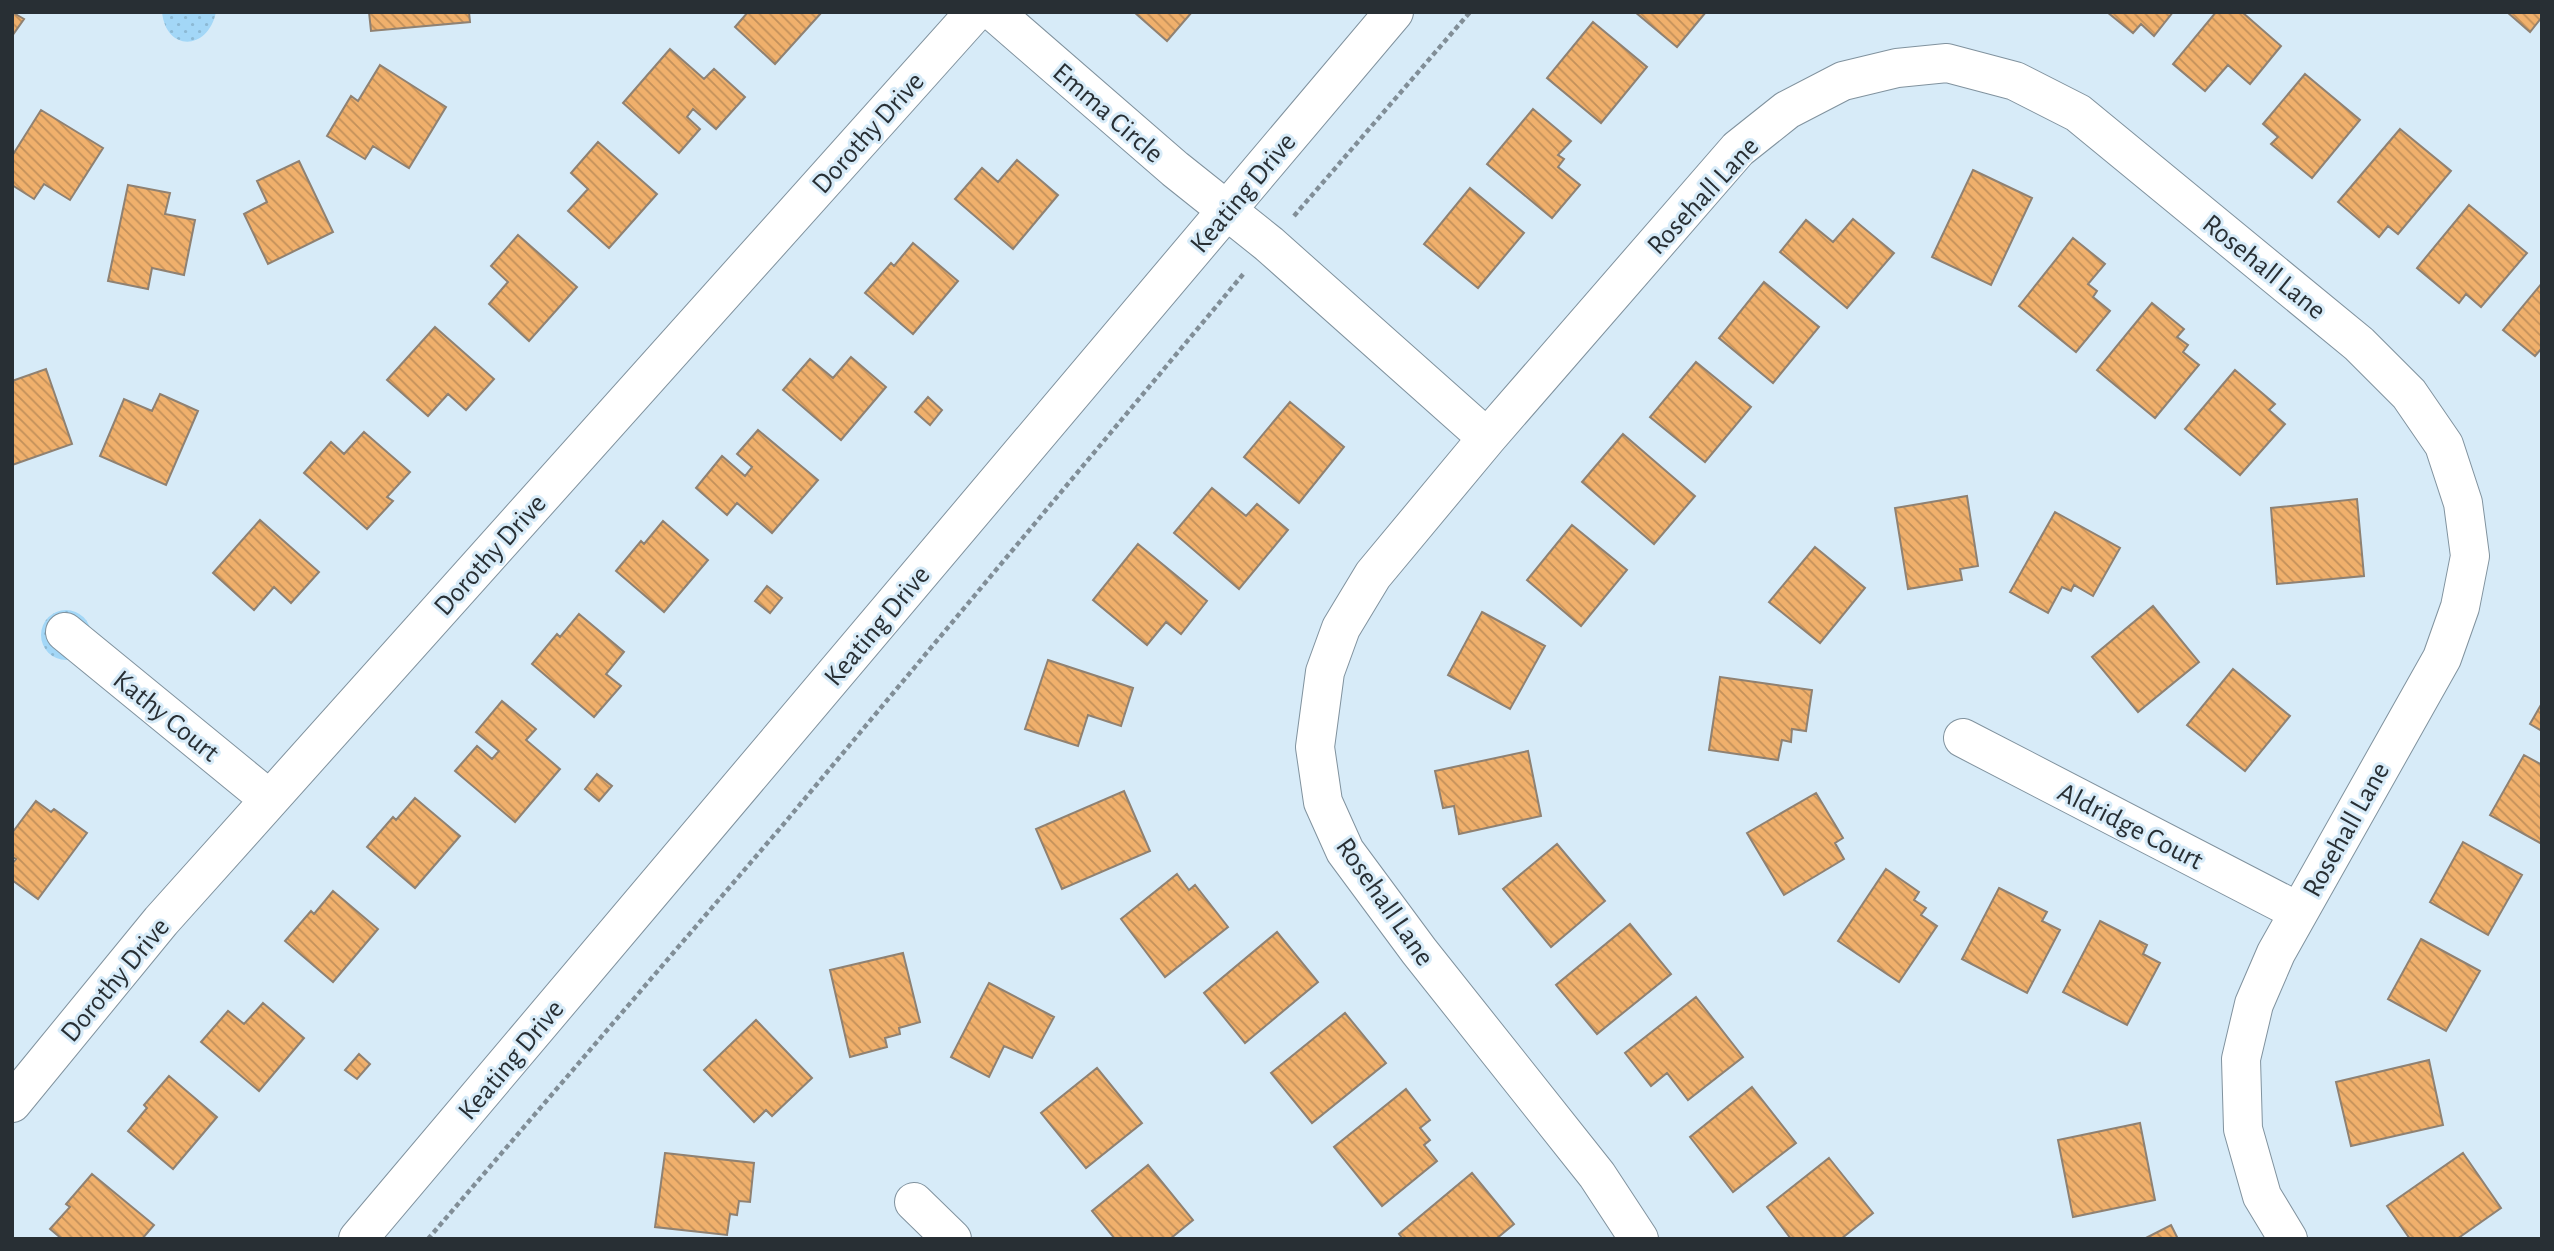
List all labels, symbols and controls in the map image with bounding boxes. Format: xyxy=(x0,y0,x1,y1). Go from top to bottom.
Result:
street label: Emma Circle xyxy=(1047,58,1168,169)
street label: Dorothy Drive xyxy=(807,67,930,199)
street label: Keating Drive xyxy=(1186,128,1302,259)
street label: Rosehall Lane xyxy=(1642,132,1765,260)
street label: Rosehall Lane xyxy=(2197,210,2331,325)
street label: Dorothy Drive xyxy=(429,489,552,621)
street label: Keating Drive xyxy=(820,561,936,692)
street label: Kathy Court xyxy=(107,666,224,768)
street label: Rosehall Lane xyxy=(2298,758,2395,902)
street label: Aldridge Court xyxy=(2053,778,2207,875)
street label: Rosehall Lane xyxy=(1330,833,1439,971)
street label: Dorothy Drive xyxy=(56,913,175,1048)
street label: Keating Drive xyxy=(454,995,570,1126)

